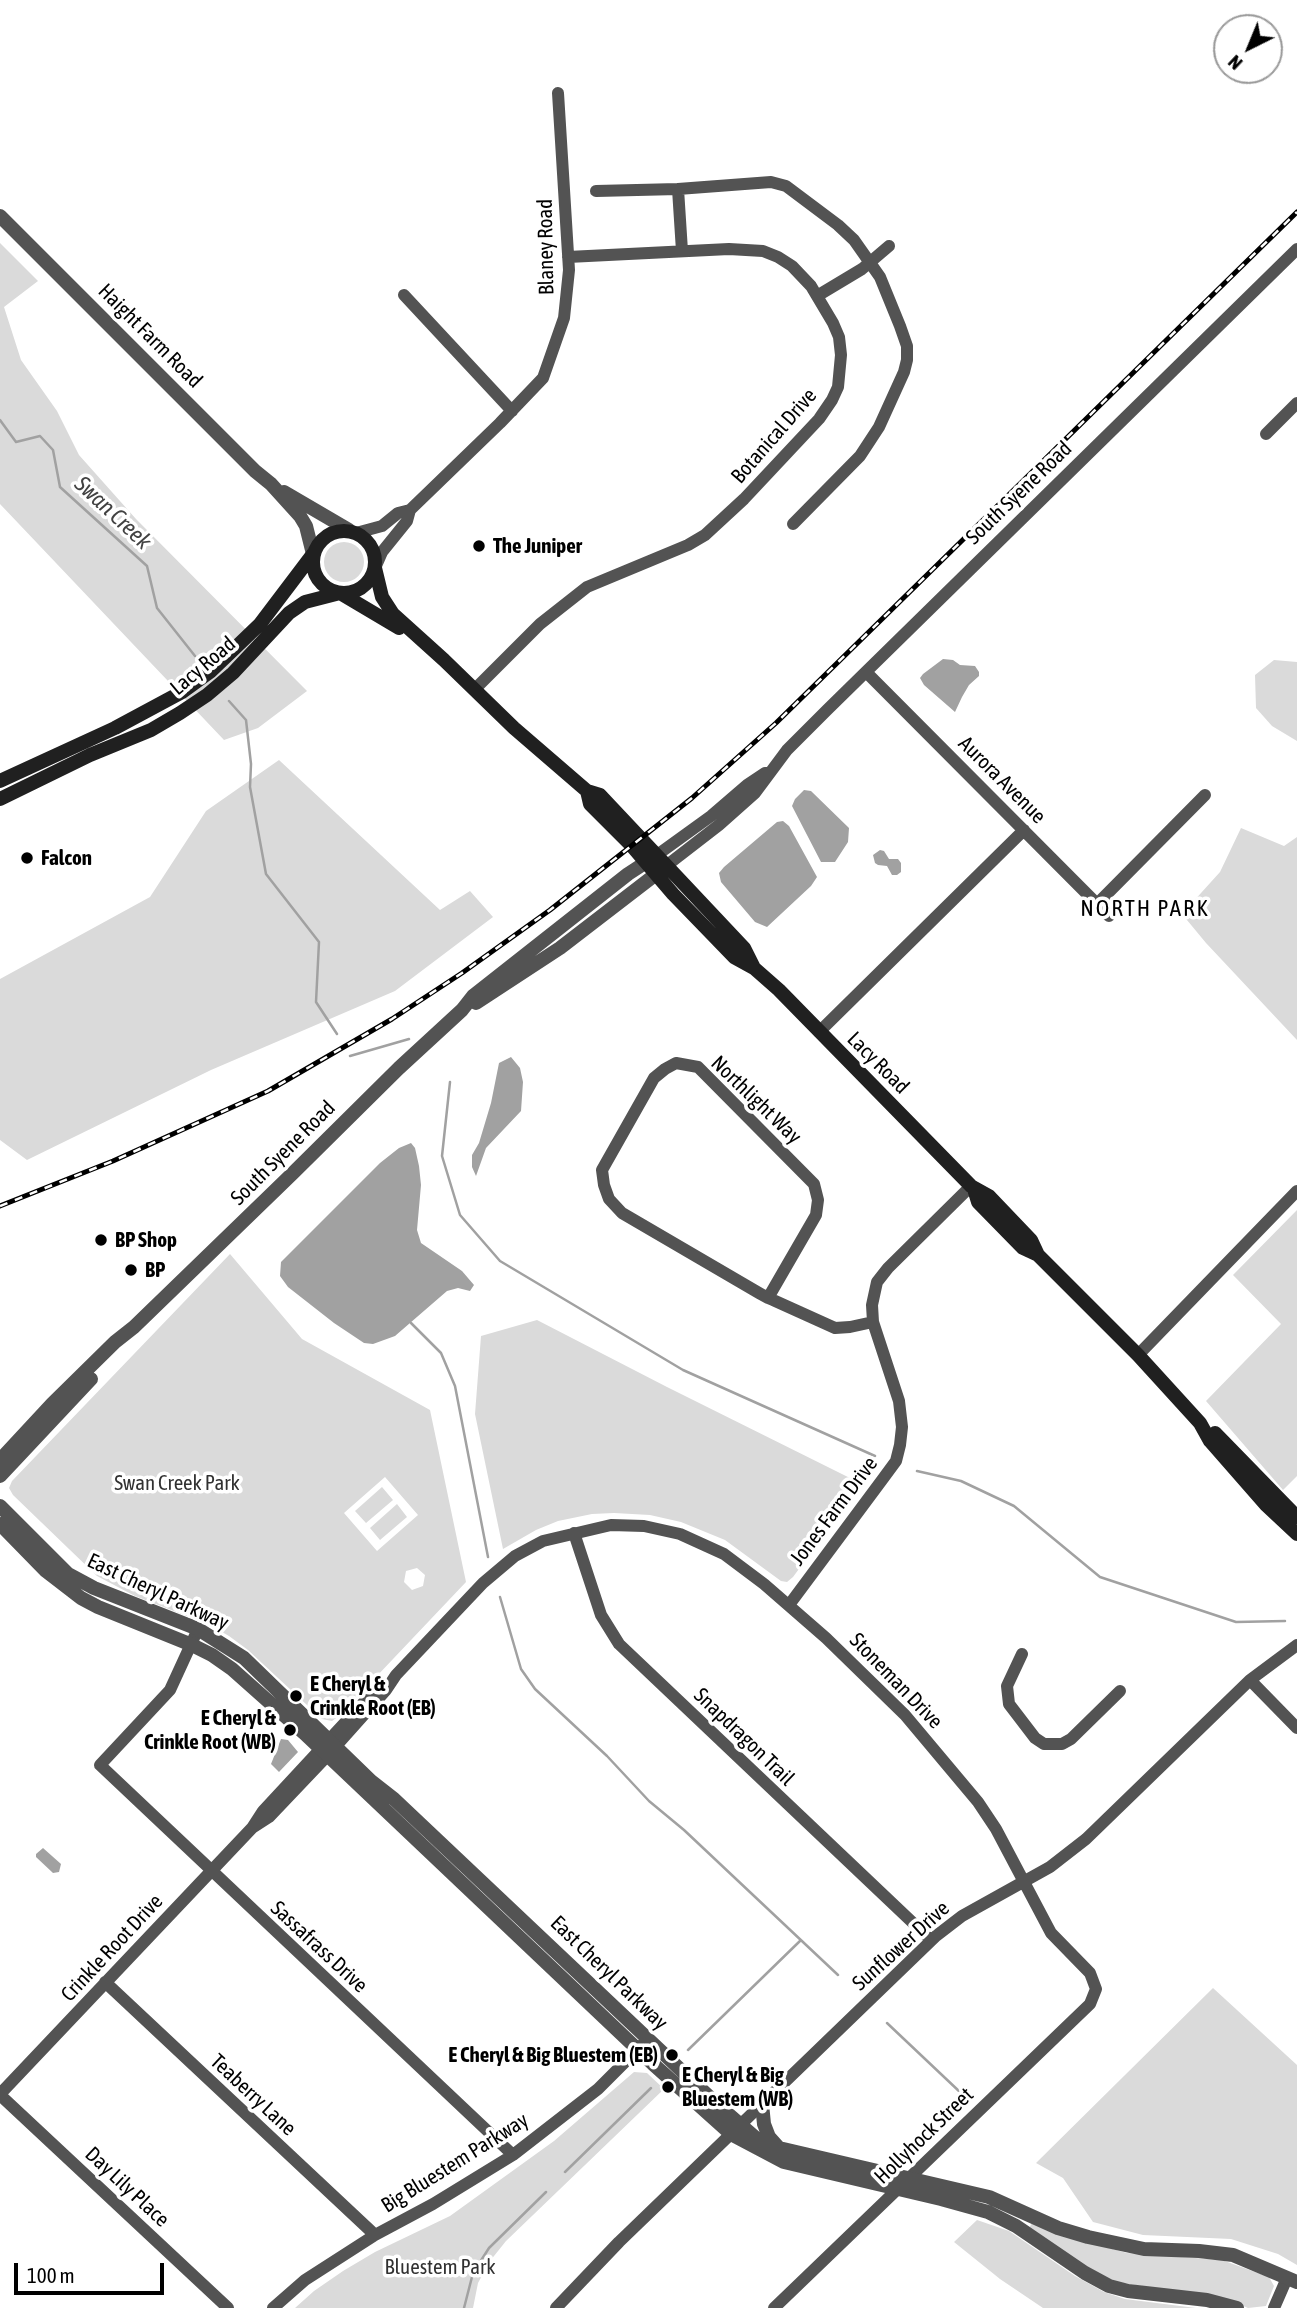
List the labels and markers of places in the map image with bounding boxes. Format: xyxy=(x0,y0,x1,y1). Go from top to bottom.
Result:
place label: The Juniper xyxy=(493,533,582,559)
marker: The Juniper xyxy=(471,538,487,554)
place label: Falcon xyxy=(41,845,92,871)
marker: Falcon xyxy=(19,850,35,866)
place label: BP Shop xyxy=(115,1227,177,1253)
marker: BP Shop xyxy=(93,1232,109,1248)
place label: BP xyxy=(145,1257,165,1283)
marker: BP xyxy=(123,1262,139,1278)
place label: E Cheryl & Crinkle Root (EB) xyxy=(310,1671,436,1721)
marker: E Cheryl & Crinkle Root (EB) xyxy=(288,1688,304,1704)
place label: E Cheryl & Crinkle Root (WB) xyxy=(144,1705,276,1755)
marker: E Cheryl & Crinkle Root (WB) xyxy=(282,1722,298,1738)
place label: E Cheryl & Big Bluestem (EB) xyxy=(448,2042,658,2068)
marker: E Cheryl & Big Bluestem (EB) xyxy=(664,2047,680,2063)
place label: E Cheryl & Big Bluestem (WB) xyxy=(682,2062,793,2112)
marker: E Cheryl & Big Bluestem (WB) xyxy=(660,2079,676,2095)

